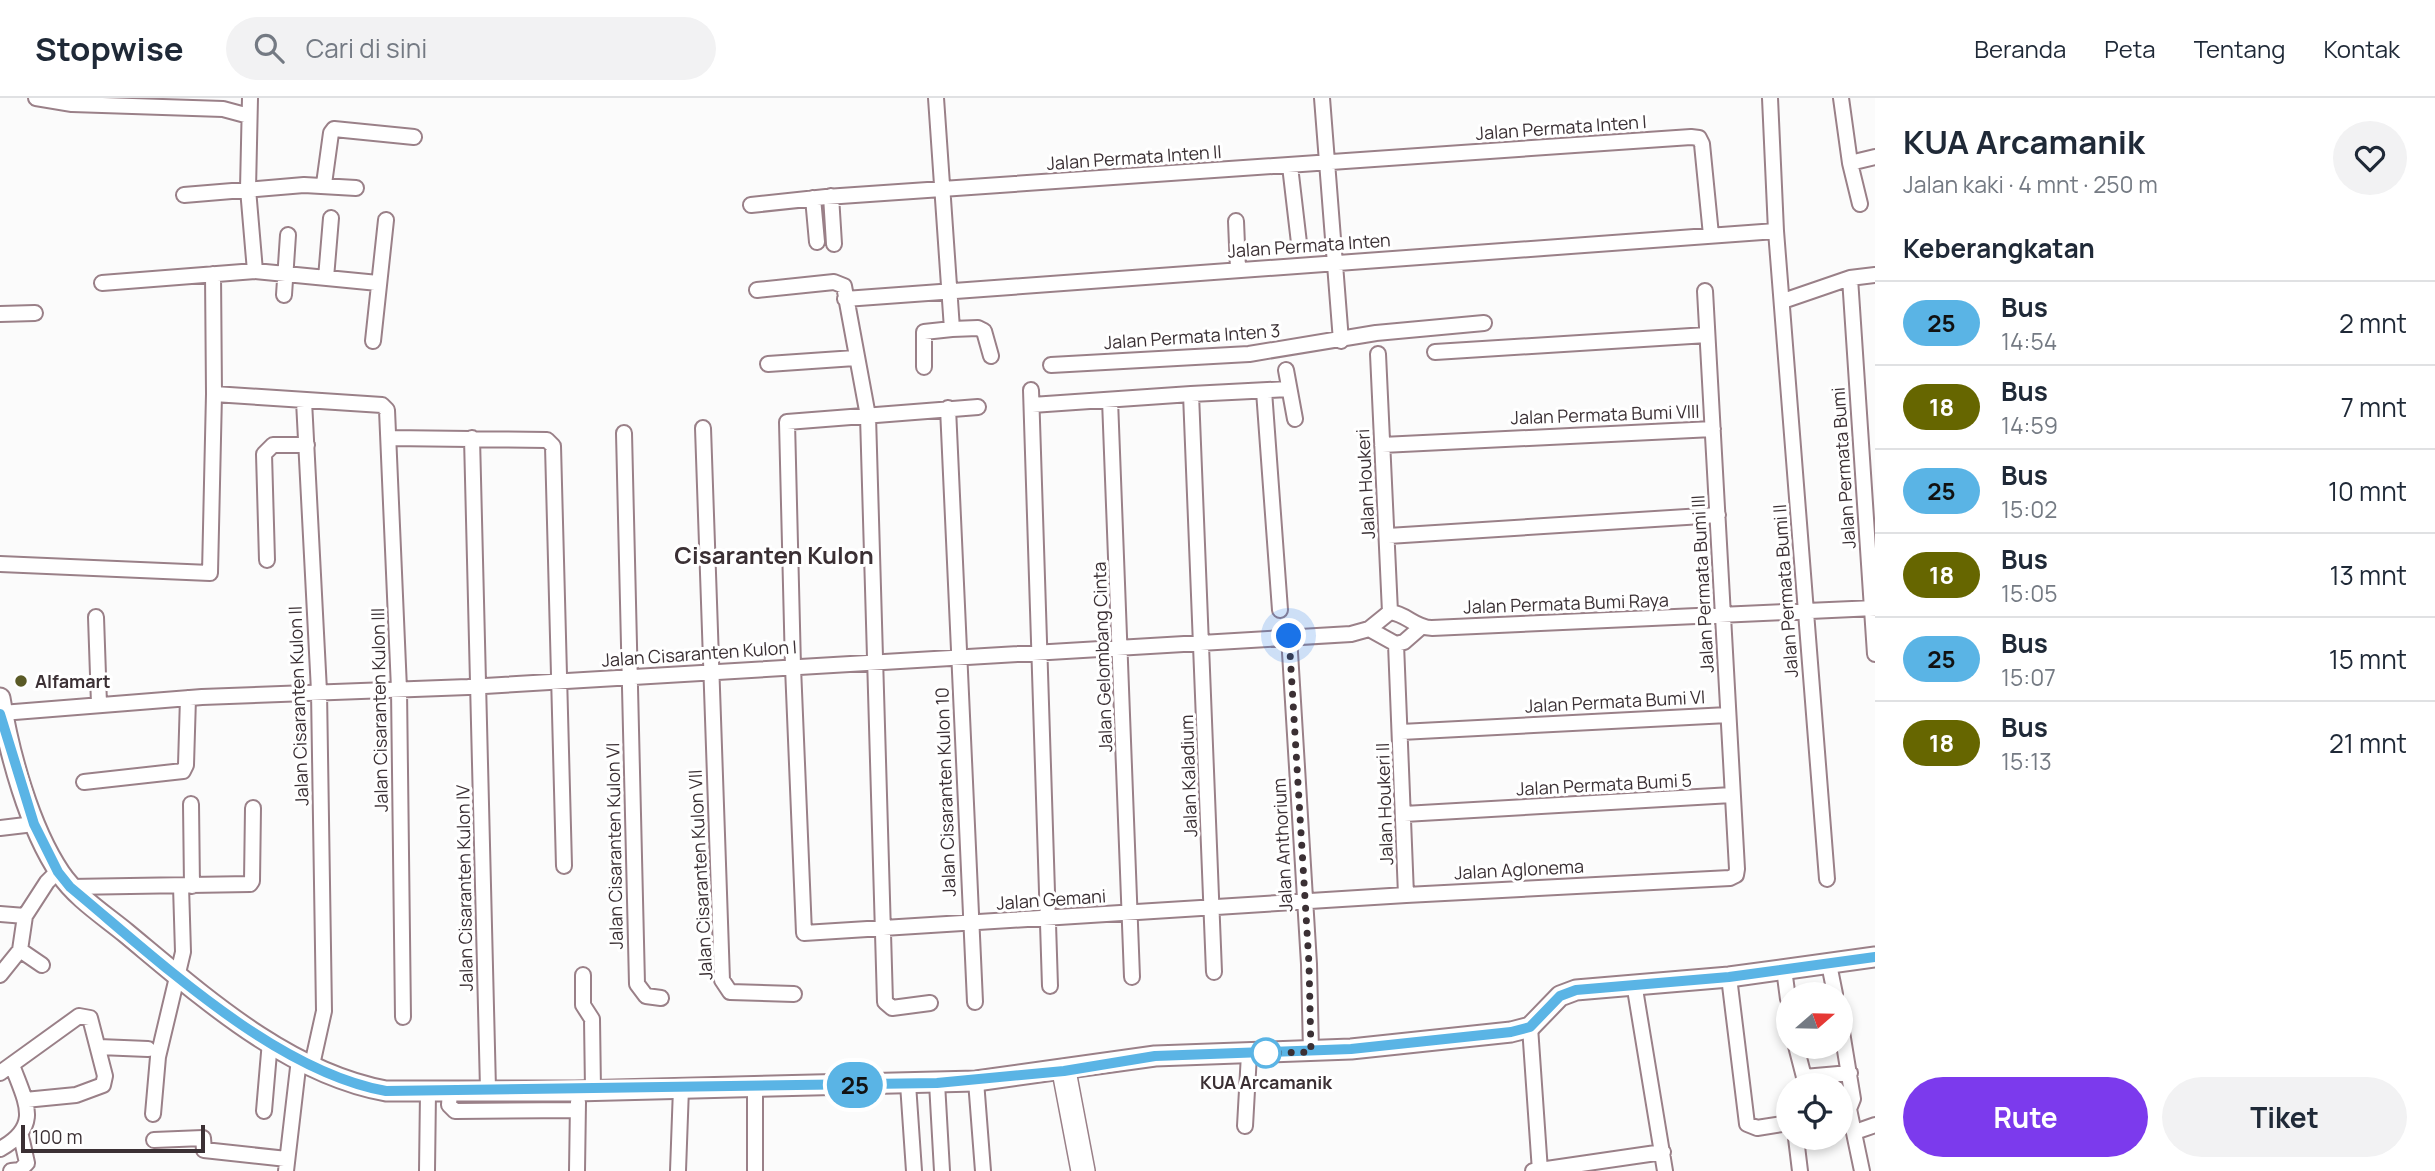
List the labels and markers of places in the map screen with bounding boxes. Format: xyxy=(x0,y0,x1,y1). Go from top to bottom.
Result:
place label: Alfamart xyxy=(35,669,111,693)
marker: Alfamart xyxy=(13,673,29,689)
marker: KUA Arcamanik xyxy=(1251,1038,1281,1068)
place label: KUA Arcamanik xyxy=(1200,1070,1333,1094)

